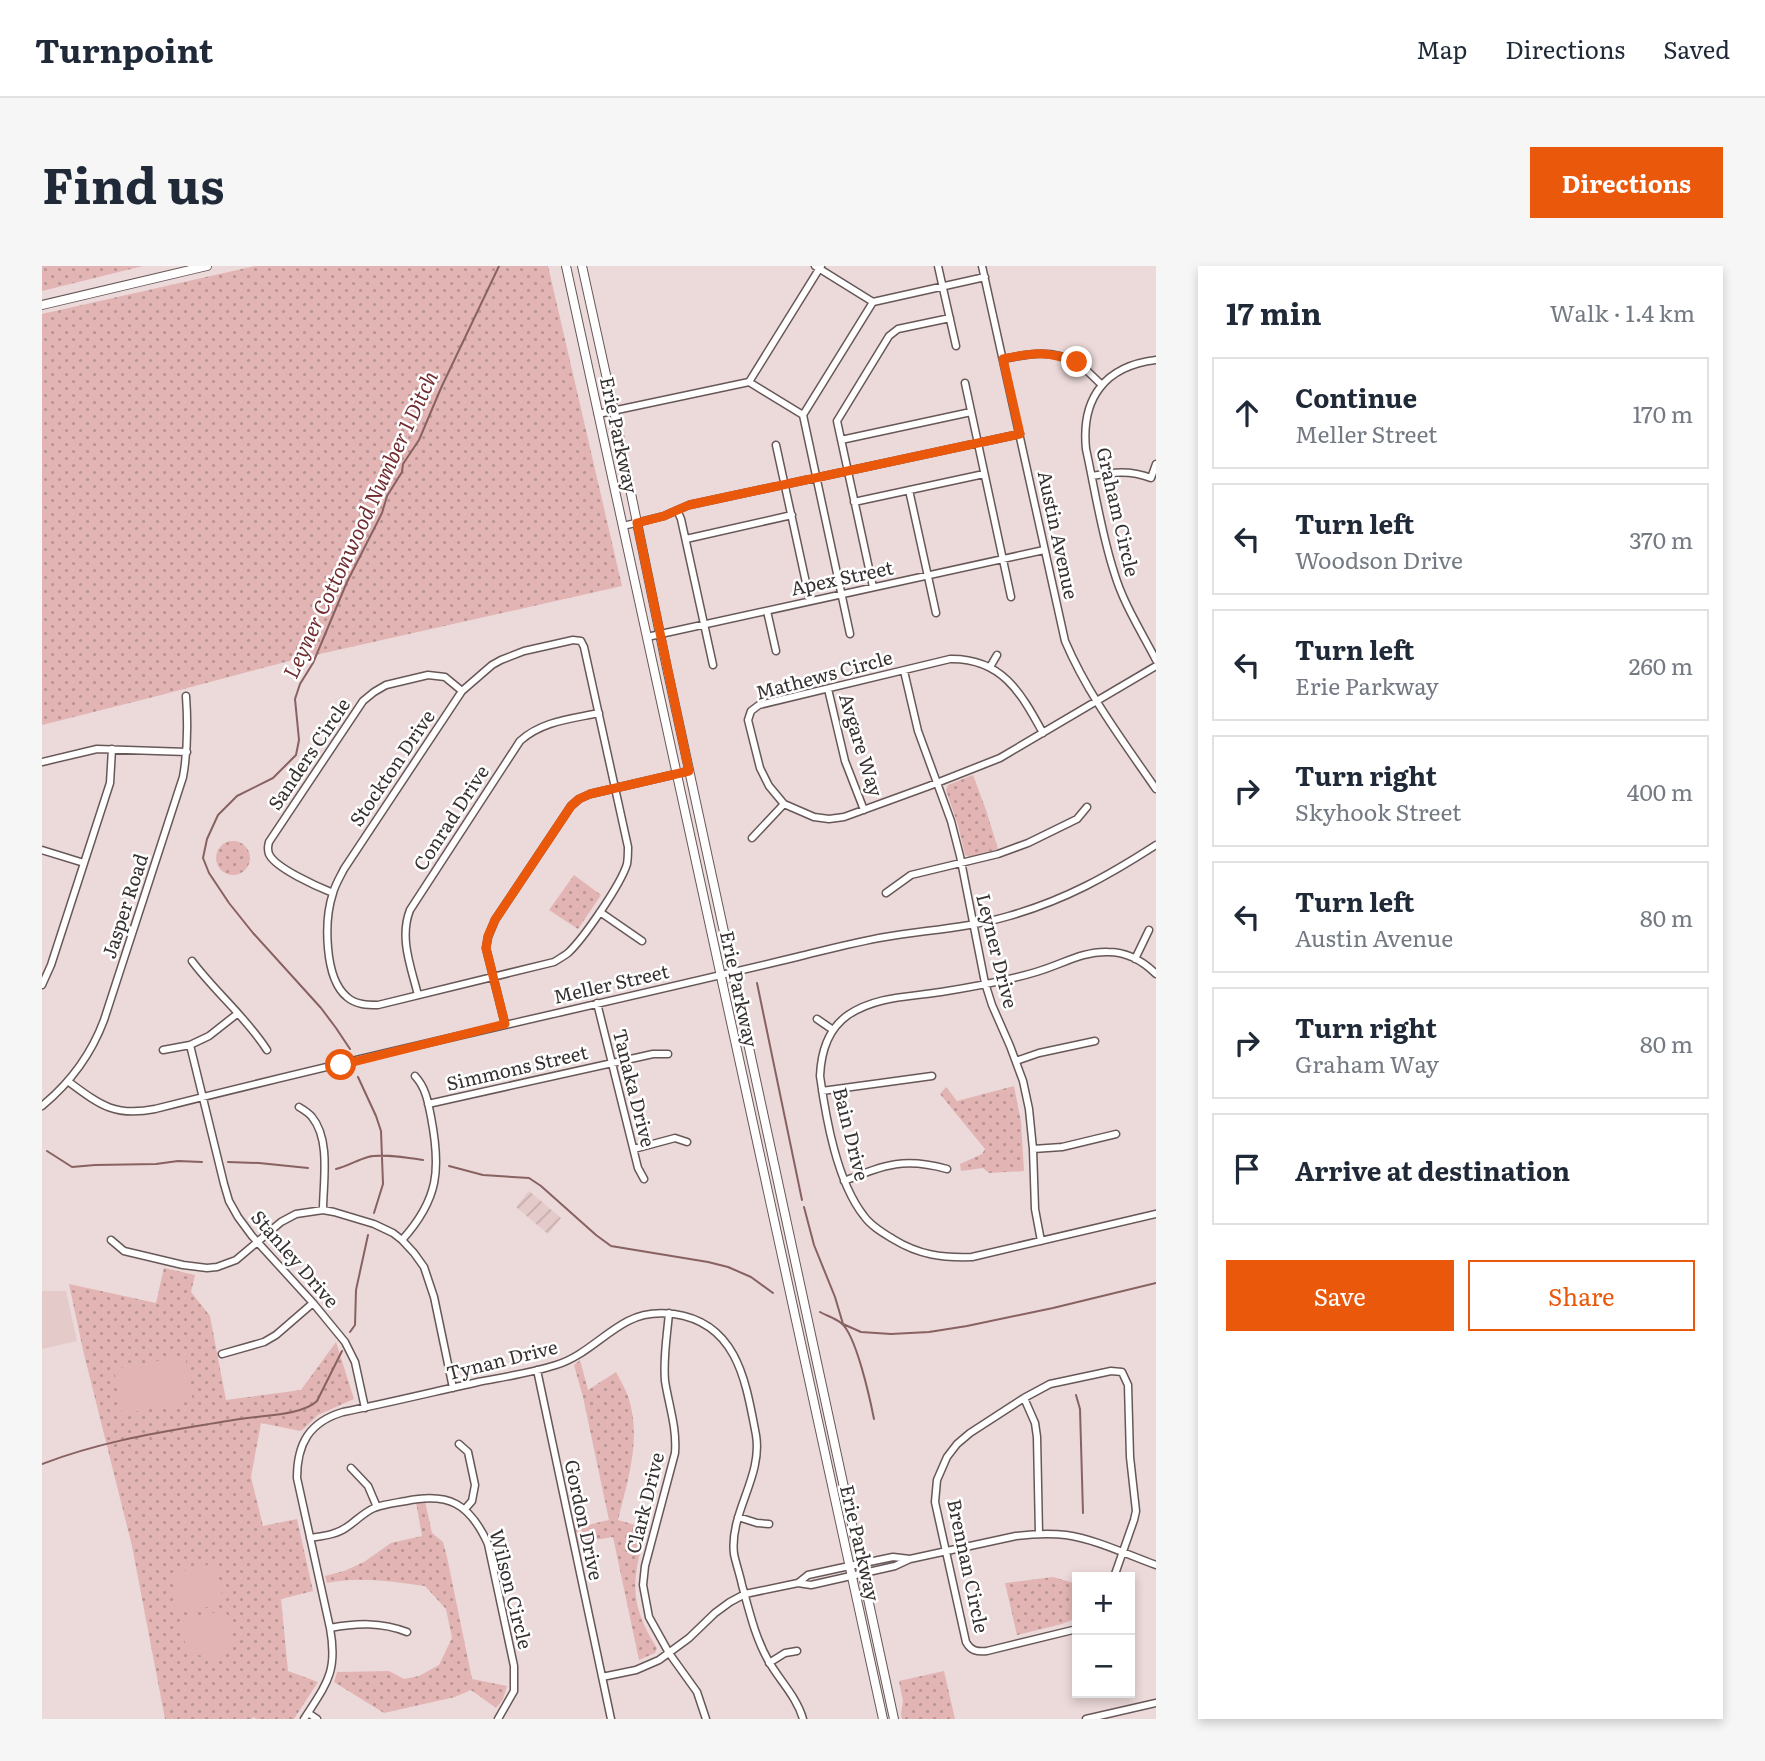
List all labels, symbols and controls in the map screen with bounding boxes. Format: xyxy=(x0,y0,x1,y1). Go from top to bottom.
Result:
text: Turnpoint xyxy=(35,24,213,73)
text: Map xyxy=(1416,31,1467,66)
text: Directions xyxy=(1505,31,1625,66)
text: Saved xyxy=(1663,31,1730,66)
text: Find us xyxy=(42,146,225,219)
button: Directions xyxy=(1530,147,1723,218)
text: 17 min xyxy=(1226,290,1322,334)
text: Walk · 1.4 km xyxy=(1550,295,1695,329)
route end xyxy=(1061,346,1092,377)
water label: Leyner Cottonwood Number 1 Ditch xyxy=(274,365,444,683)
street label: Erie Parkway xyxy=(594,374,646,496)
text: Continue xyxy=(1295,377,1417,416)
icon: ahead xyxy=(1228,394,1266,432)
text: 170 m xyxy=(1632,396,1693,430)
text: Meller Street xyxy=(1295,416,1437,450)
street label: Graham Circle xyxy=(1090,444,1148,579)
street label: Austin Avenue xyxy=(1032,468,1086,602)
text: Turn left xyxy=(1295,503,1414,542)
icon: left xyxy=(1228,520,1266,558)
text: 370 m xyxy=(1629,522,1693,556)
text: Woodson Drive xyxy=(1295,542,1463,576)
street label: Apex Street xyxy=(788,552,896,602)
text: Turn left xyxy=(1295,629,1414,668)
street label: Mathews Circle xyxy=(752,642,895,706)
icon: left xyxy=(1228,646,1266,684)
text: 260 m xyxy=(1629,648,1693,682)
text: Erie Parkway xyxy=(1295,668,1439,702)
street label: Avgare Way xyxy=(833,690,891,800)
street label: Sanders Circle xyxy=(260,692,356,815)
street label: Stockton Drive xyxy=(342,703,441,831)
text: Turn right xyxy=(1295,755,1437,794)
street label: Conrad Drive xyxy=(405,759,495,876)
icon: right xyxy=(1228,772,1266,810)
text: 400 m xyxy=(1627,774,1693,808)
text: Skyhook Street xyxy=(1295,794,1461,828)
street label: Jasper Road xyxy=(94,849,154,962)
text: Turn left xyxy=(1295,881,1414,920)
street label: Leyner Drive xyxy=(970,890,1026,1011)
icon: left xyxy=(1228,898,1266,936)
text: 80 m xyxy=(1640,900,1693,934)
text: Austin Avenue xyxy=(1295,920,1453,954)
street label: Erie Parkway xyxy=(714,928,766,1050)
street label: Meller Street xyxy=(550,956,672,1010)
text: Turn right xyxy=(1295,1007,1437,1046)
icon: right xyxy=(1228,1024,1266,1062)
street label: Tanaka Drive xyxy=(607,1026,663,1150)
text: 80 m xyxy=(1640,1026,1693,1060)
street label: Simmons Street xyxy=(443,1037,591,1097)
text: Graham Way xyxy=(1295,1046,1439,1080)
route start xyxy=(325,1049,356,1080)
street label: Bain Drive xyxy=(827,1084,877,1184)
icon: arrive xyxy=(1228,1150,1266,1188)
text: Arrive at destination xyxy=(1295,1150,1570,1189)
street label: Stanley Drive xyxy=(245,1203,346,1314)
button: Save xyxy=(1226,1260,1454,1331)
button: Share xyxy=(1468,1260,1695,1331)
street label: Tynan Drive xyxy=(443,1332,560,1386)
street label: Clark Drive xyxy=(618,1449,670,1556)
street label: Gordon Drive xyxy=(559,1457,611,1583)
street label: Erie Parkway xyxy=(834,1482,888,1604)
street label: Brennan Circle xyxy=(941,1496,997,1635)
street label: Wilson Circle xyxy=(484,1526,540,1652)
map controls xyxy=(1072,1572,1135,1698)
button: + xyxy=(1072,1572,1135,1635)
button: − xyxy=(1072,1635,1135,1698)

